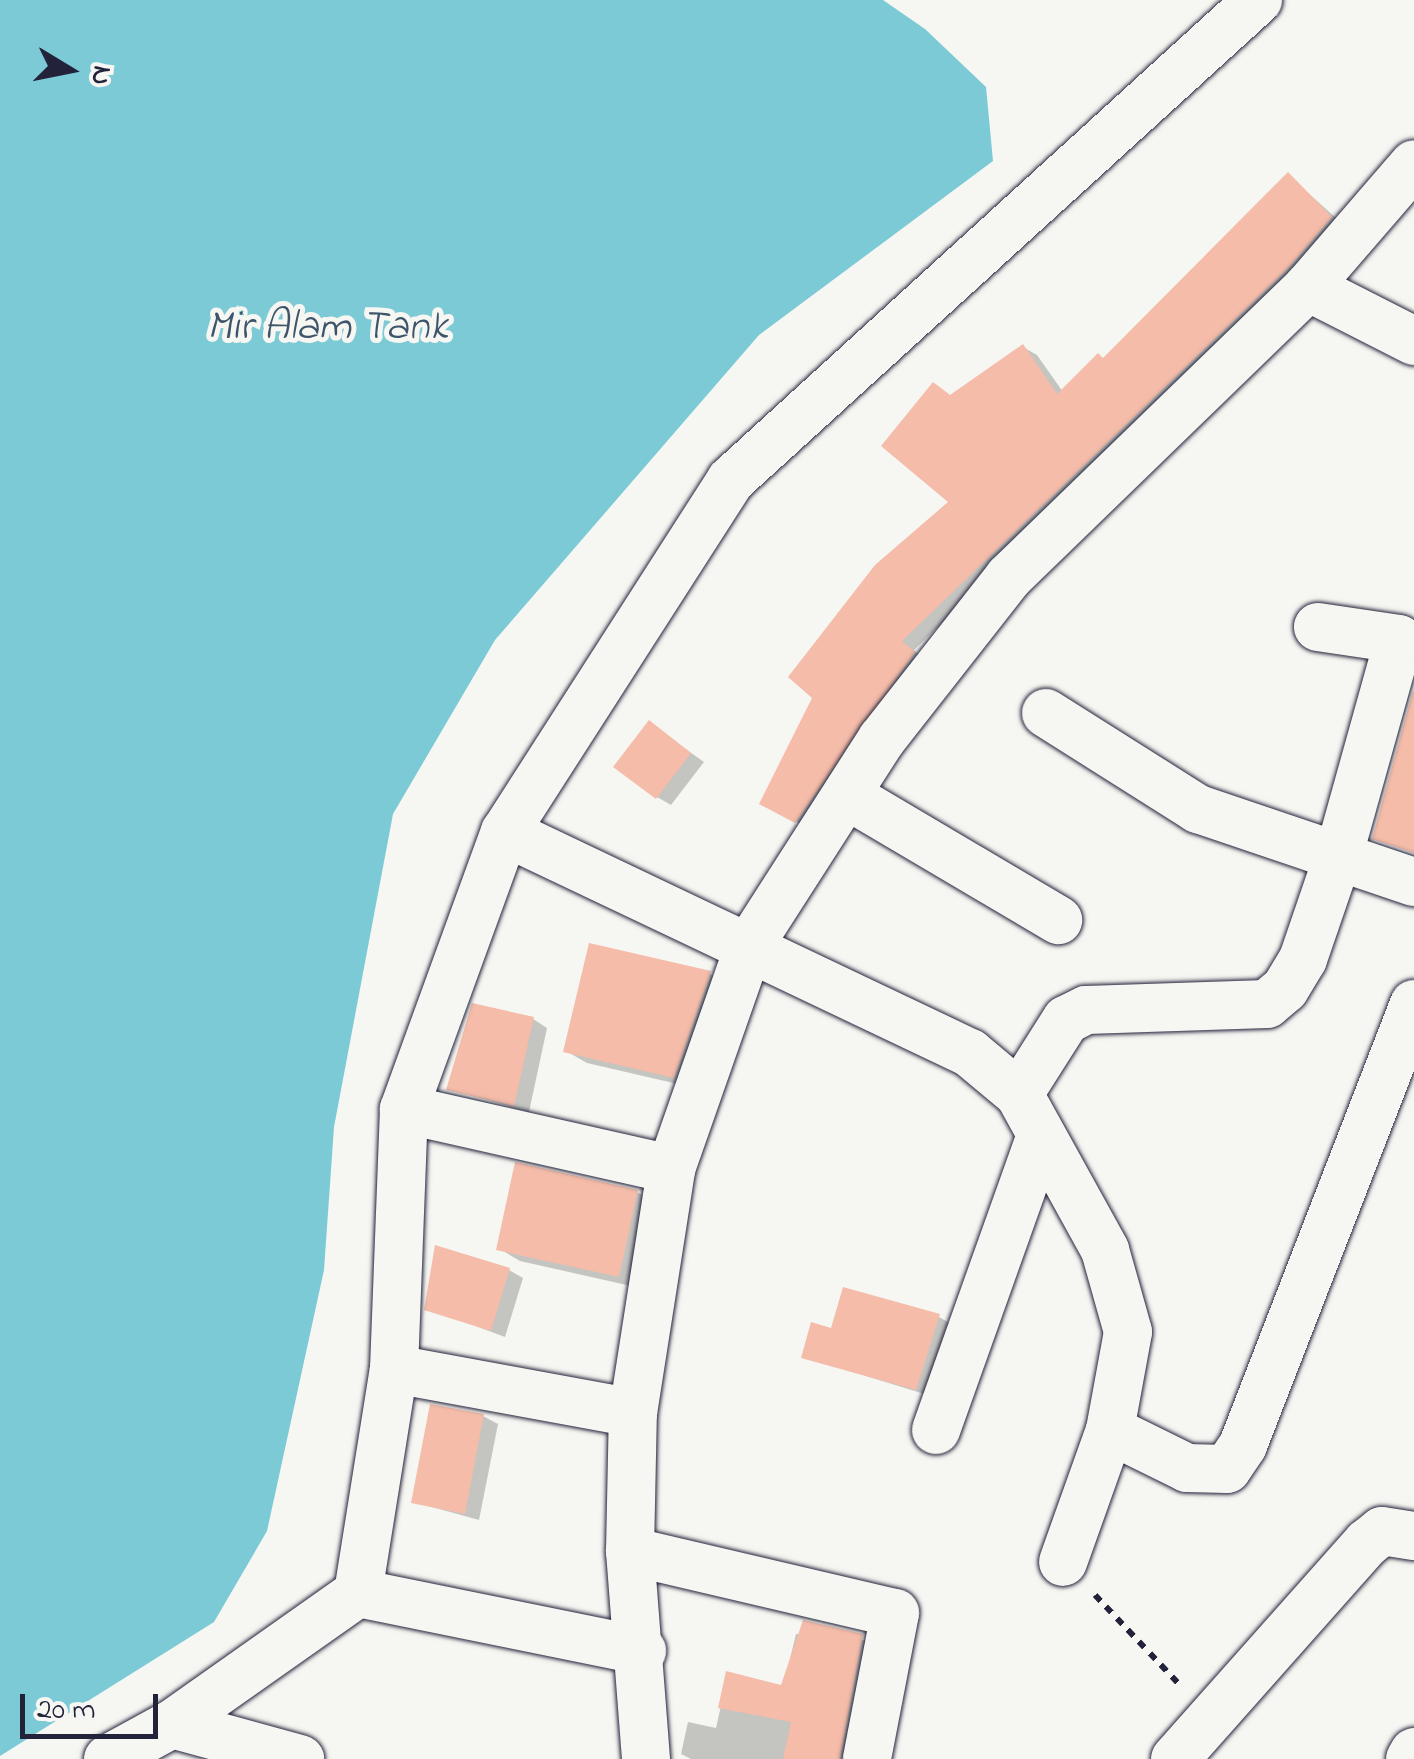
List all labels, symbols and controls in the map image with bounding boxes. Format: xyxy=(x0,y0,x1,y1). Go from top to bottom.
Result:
north arrow xyxy=(20,20,120,120)
text: N xyxy=(78,62,122,88)
water label: Mir Alam Tank xyxy=(206,303,448,353)
scale bar xyxy=(25,1674,162,1736)
text: 20 m xyxy=(37,1689,96,1733)

